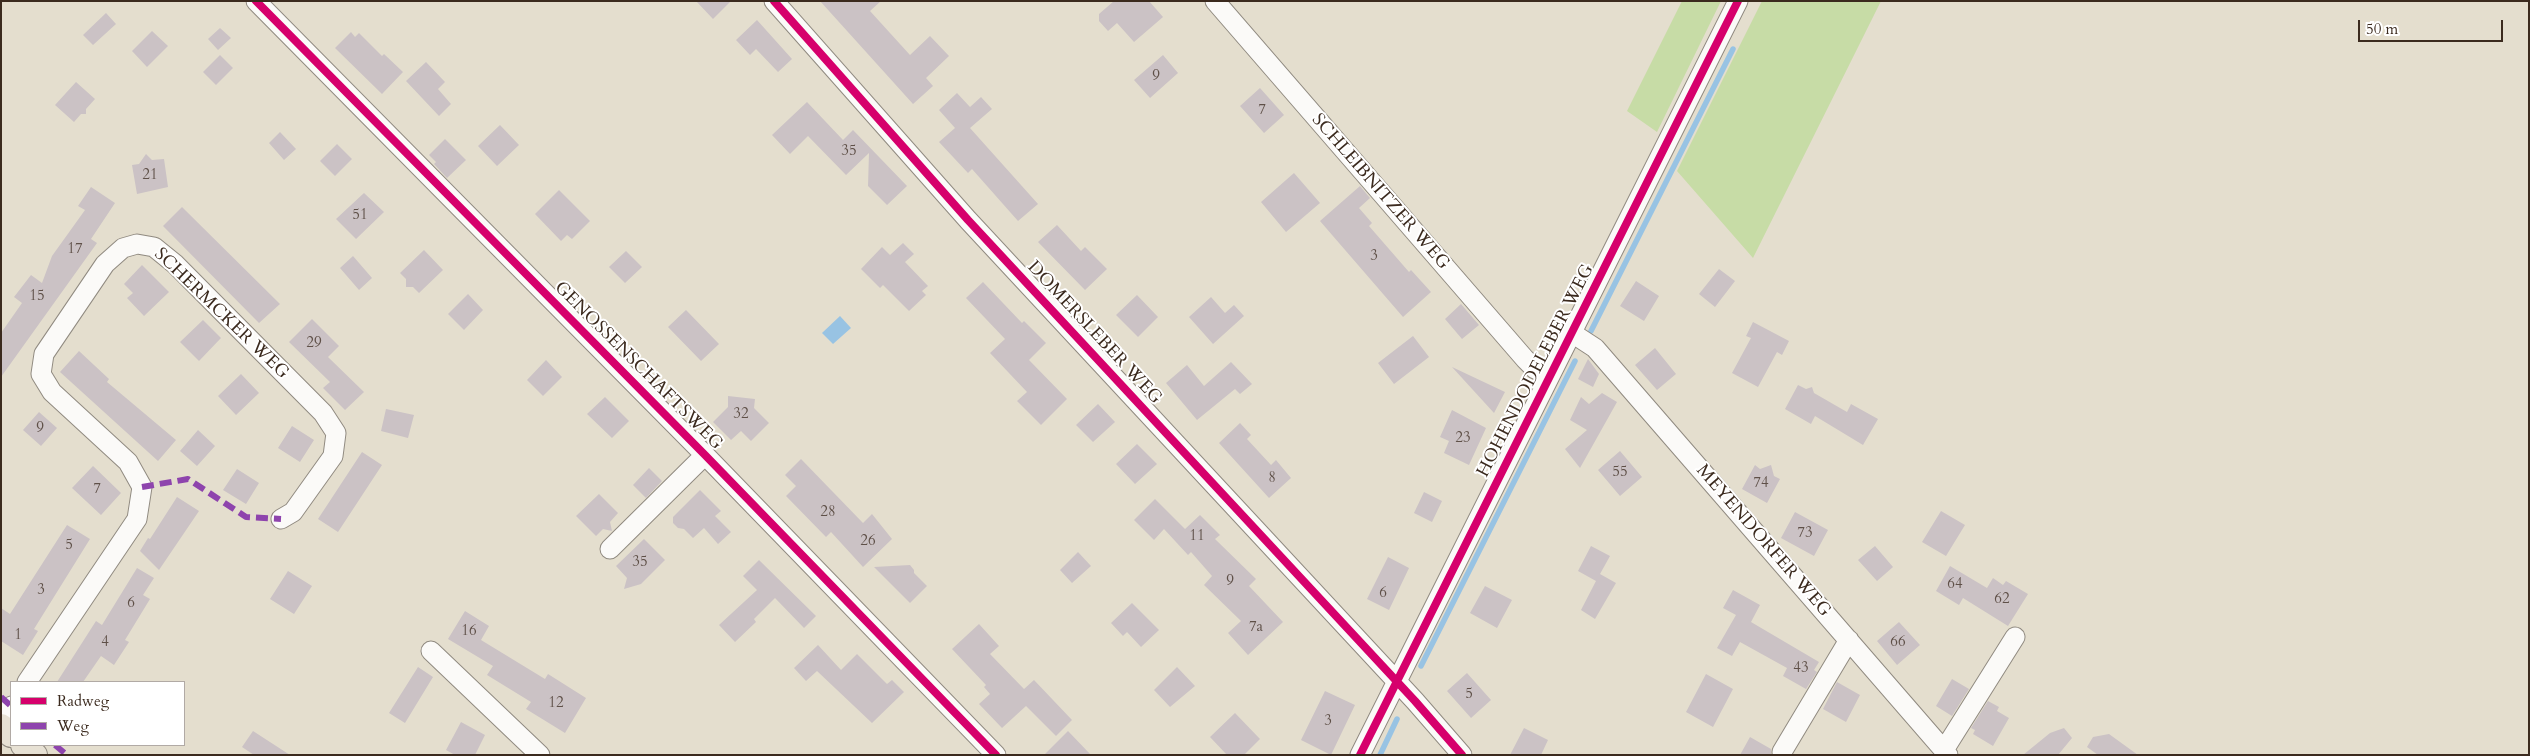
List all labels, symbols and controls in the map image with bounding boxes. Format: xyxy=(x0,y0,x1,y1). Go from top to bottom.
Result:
scale bar xyxy=(2360,10,2505,42)
text: 50 m xyxy=(2366,19,2398,39)
house number: 9 xyxy=(1152,68,1160,86)
house number: 7 xyxy=(1258,102,1266,120)
street label: SCHLEIBNITZER WEG xyxy=(1306,110,1454,274)
house number: 35 xyxy=(841,143,857,161)
house number: 21 xyxy=(142,167,158,185)
house number: 51 xyxy=(352,207,368,225)
house number: 17 xyxy=(67,241,83,259)
street label: SCHERMCKER WEG xyxy=(149,244,293,384)
house number: 3 xyxy=(1370,248,1378,266)
street label: DOMERSLEBER WEG xyxy=(1022,257,1166,409)
street label: HOHENDODELEBER WEG xyxy=(1473,261,1599,481)
street label: GENOSSENSCHAFTSWEG xyxy=(549,277,727,455)
house number: 15 xyxy=(29,288,45,306)
house number: 29 xyxy=(306,335,322,353)
house number: 32 xyxy=(733,406,749,424)
house number: 9 xyxy=(36,420,44,438)
house number: 23 xyxy=(1455,430,1471,448)
street label: MEYENDORFER WEG xyxy=(1691,461,1835,621)
house number: 55 xyxy=(1612,464,1628,482)
house number: 8 xyxy=(1268,470,1276,488)
house number: 74 xyxy=(1753,475,1769,493)
house number: 7 xyxy=(93,481,101,499)
house number: 28 xyxy=(820,504,836,522)
house number: 73 xyxy=(1797,525,1813,543)
house number: 11 xyxy=(1189,528,1205,546)
house number: 26 xyxy=(860,533,876,551)
house number: 5 xyxy=(65,537,73,555)
house number: 35 xyxy=(632,554,648,572)
house number: 9 xyxy=(1226,573,1234,591)
house number: 64 xyxy=(1947,576,1963,594)
house number: 3 xyxy=(37,582,45,600)
house number: 6 xyxy=(1379,585,1387,603)
house number: 62 xyxy=(1994,591,2010,609)
house number: 6 xyxy=(127,595,135,613)
house number: 7a xyxy=(1249,619,1263,637)
house number: 16 xyxy=(461,623,477,641)
house number: 1 xyxy=(14,627,22,645)
house number: 4 xyxy=(101,634,109,652)
house number: 66 xyxy=(1890,634,1906,652)
house number: 43 xyxy=(1793,660,1809,678)
legend xyxy=(10,681,185,746)
house number: 5 xyxy=(1465,686,1473,704)
text: Radweg xyxy=(57,691,109,711)
house number: 12 xyxy=(548,695,564,713)
house number: 3 xyxy=(1324,713,1332,731)
text: Weg xyxy=(57,716,89,736)

